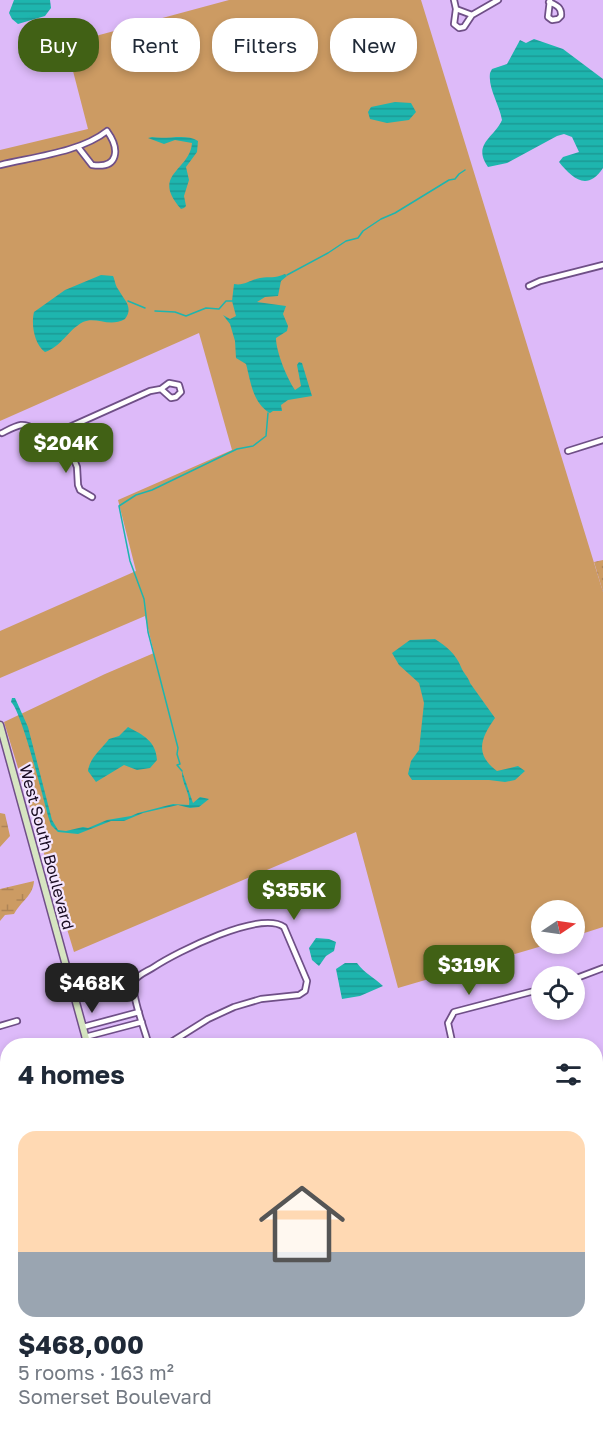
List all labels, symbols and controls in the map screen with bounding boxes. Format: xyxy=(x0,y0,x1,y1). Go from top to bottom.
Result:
chip: Buy xyxy=(18,18,99,72)
chip: Rent xyxy=(111,18,200,72)
chip: Filters xyxy=(212,18,318,72)
chip: New xyxy=(330,18,417,72)
pin: $204K xyxy=(24,423,108,474)
text: $204K xyxy=(33,430,99,454)
street label: West South Boulevard xyxy=(15,762,79,932)
pin: $355K xyxy=(252,870,336,921)
text: $355K xyxy=(262,877,326,901)
north arrow xyxy=(531,900,585,954)
map controls xyxy=(531,900,585,1020)
pin: $319K xyxy=(427,945,511,996)
text: $319K xyxy=(437,952,501,976)
pin: $468K xyxy=(50,963,134,1014)
button: locate xyxy=(531,966,585,1020)
text: $468K xyxy=(59,970,125,994)
icon: filters xyxy=(552,1058,585,1091)
text: 4 homes xyxy=(18,1059,125,1090)
icon: home xyxy=(248,1170,356,1278)
text: $468,000 xyxy=(18,1329,144,1360)
text: 5 rooms · 163 m² xyxy=(18,1360,174,1384)
text: Somerset Boulevard xyxy=(18,1384,212,1408)

